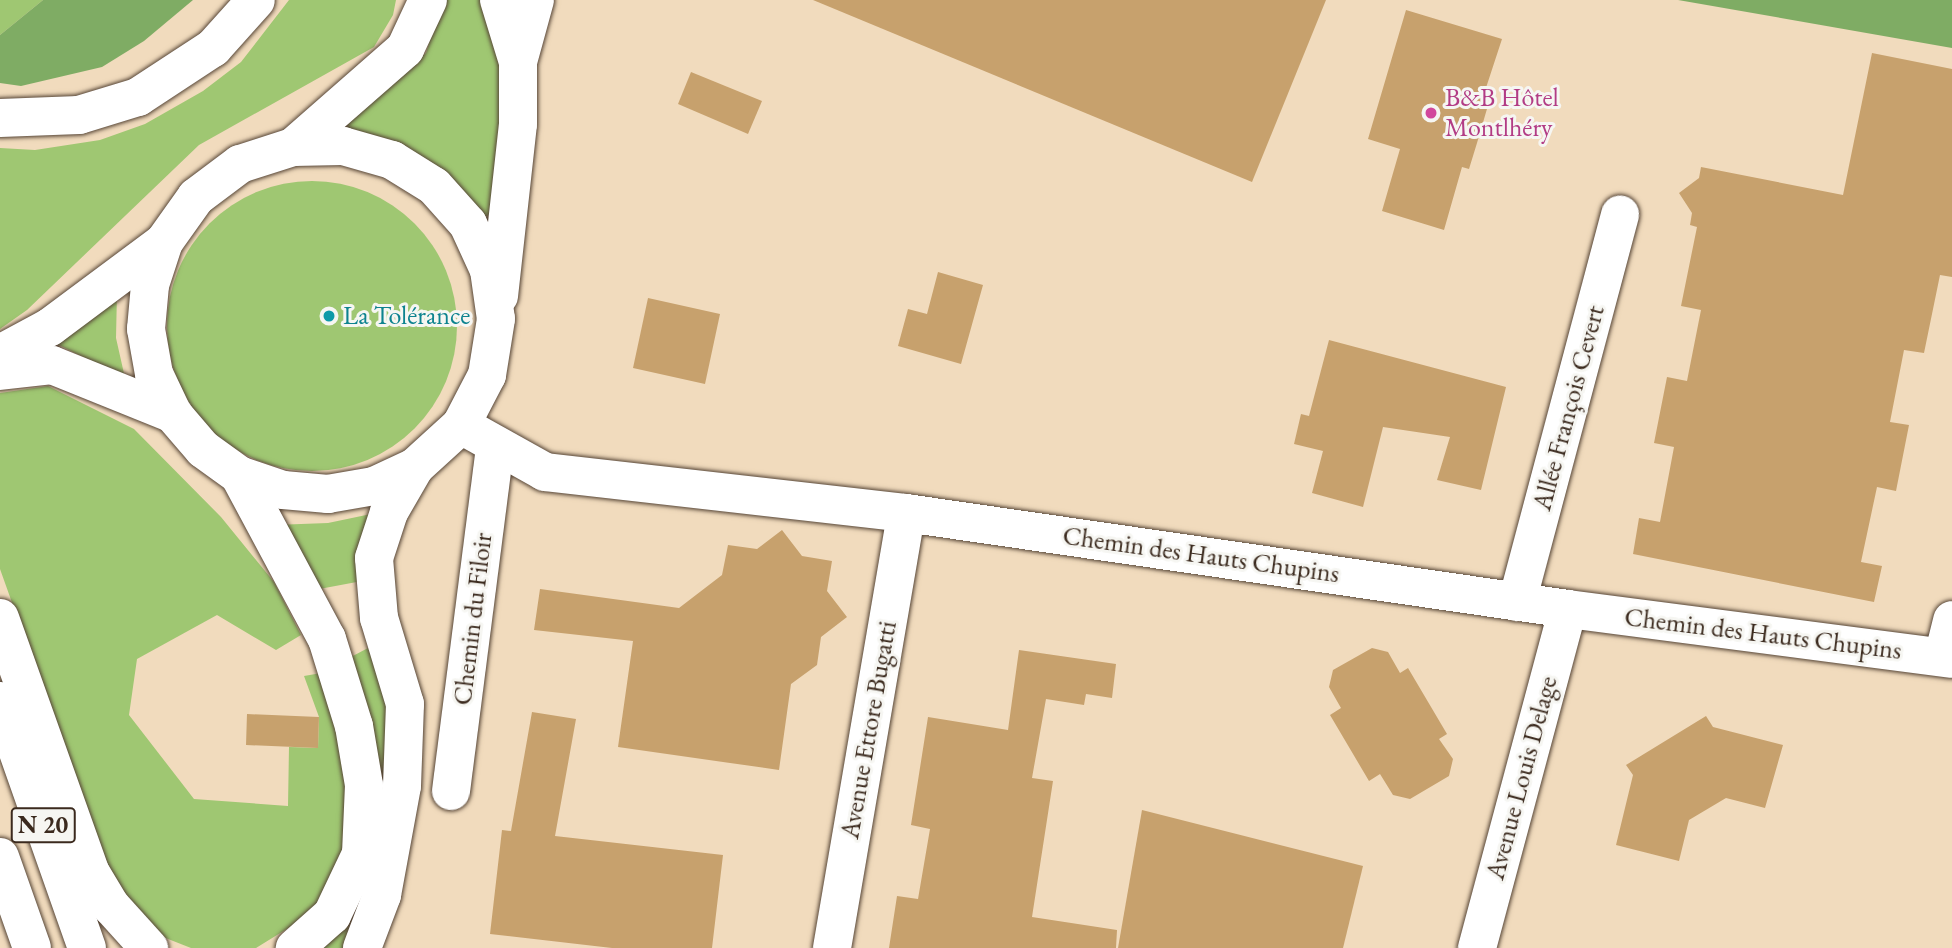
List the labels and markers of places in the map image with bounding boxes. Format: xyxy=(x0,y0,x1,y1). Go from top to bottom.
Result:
place label: B&B Hôtel Montlhéry xyxy=(1445,82,1559,144)
marker: B&B Hôtel Montlhéry xyxy=(1423,105,1439,121)
place label: La Tolérance xyxy=(343,300,470,332)
marker: La Tolérance xyxy=(321,308,337,324)

